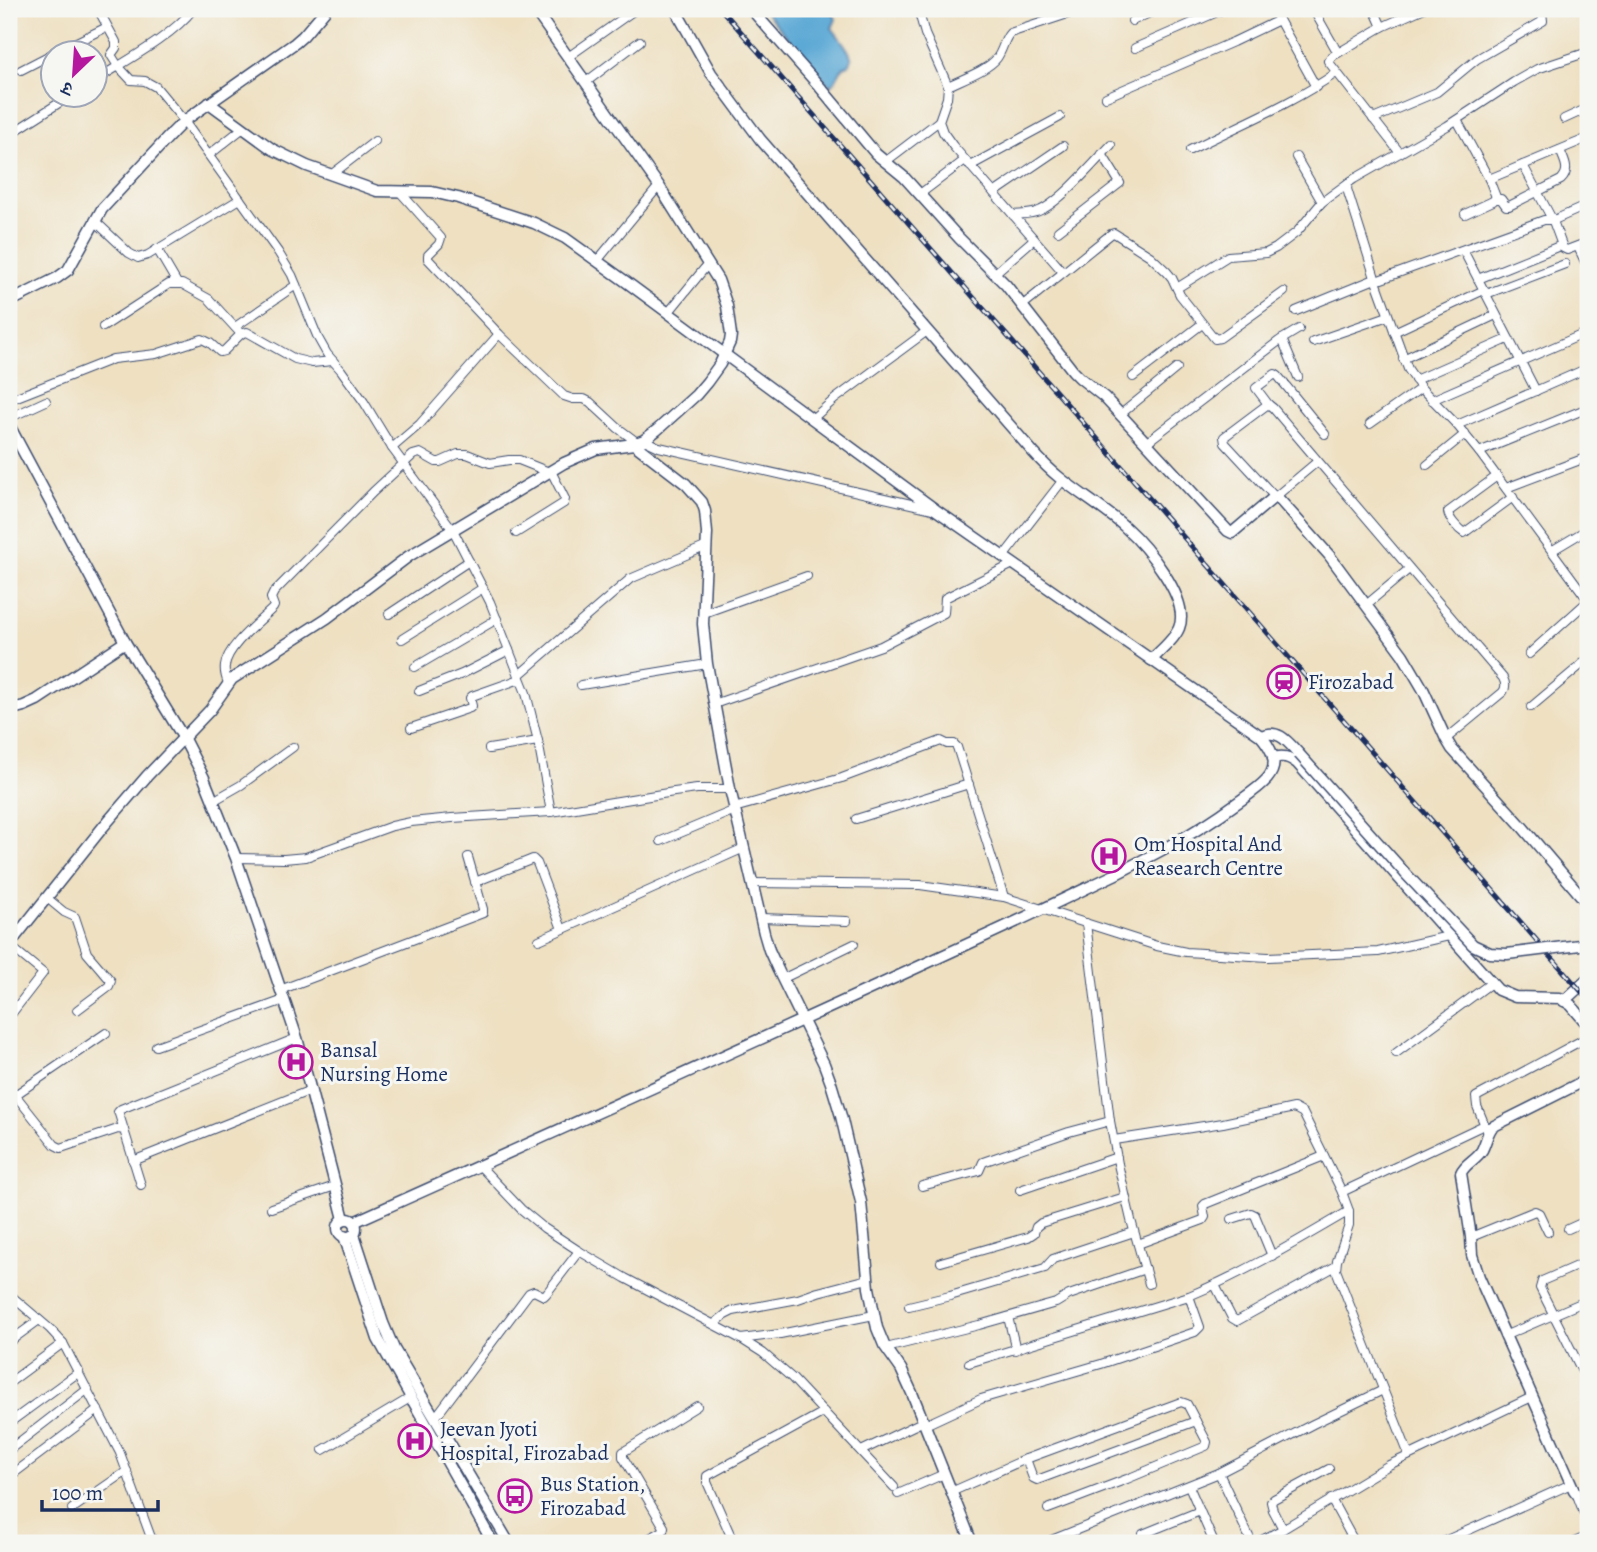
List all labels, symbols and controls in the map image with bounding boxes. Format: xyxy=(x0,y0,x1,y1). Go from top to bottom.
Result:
north arrow xyxy=(38,38,108,108)
text: उ xyxy=(56,74,79,103)
station icon: Firozabad xyxy=(1265,663,1303,701)
place label: Firozabad xyxy=(1308,668,1394,696)
place label: Om Hospital And Reasearch Centre xyxy=(1134,830,1283,882)
hospital icon: Om Hospital And Reasearch Centre xyxy=(1090,837,1128,875)
place label: Bansal Nursing Home xyxy=(320,1036,448,1088)
hospital icon: Bansal Nursing Home xyxy=(277,1043,315,1081)
place label: Jeevan Jyoti Hospital, Firozabad xyxy=(440,1415,610,1467)
hospital icon: Jeevan Jyoti Hospital, Firozabad xyxy=(396,1422,434,1460)
scale bar xyxy=(42,1468,158,1512)
place label: Bus Station, Firozabad xyxy=(540,1470,645,1522)
bus stop icon: Bus Station, Firozabad xyxy=(496,1477,534,1515)
text: 100 m xyxy=(52,1479,103,1507)

